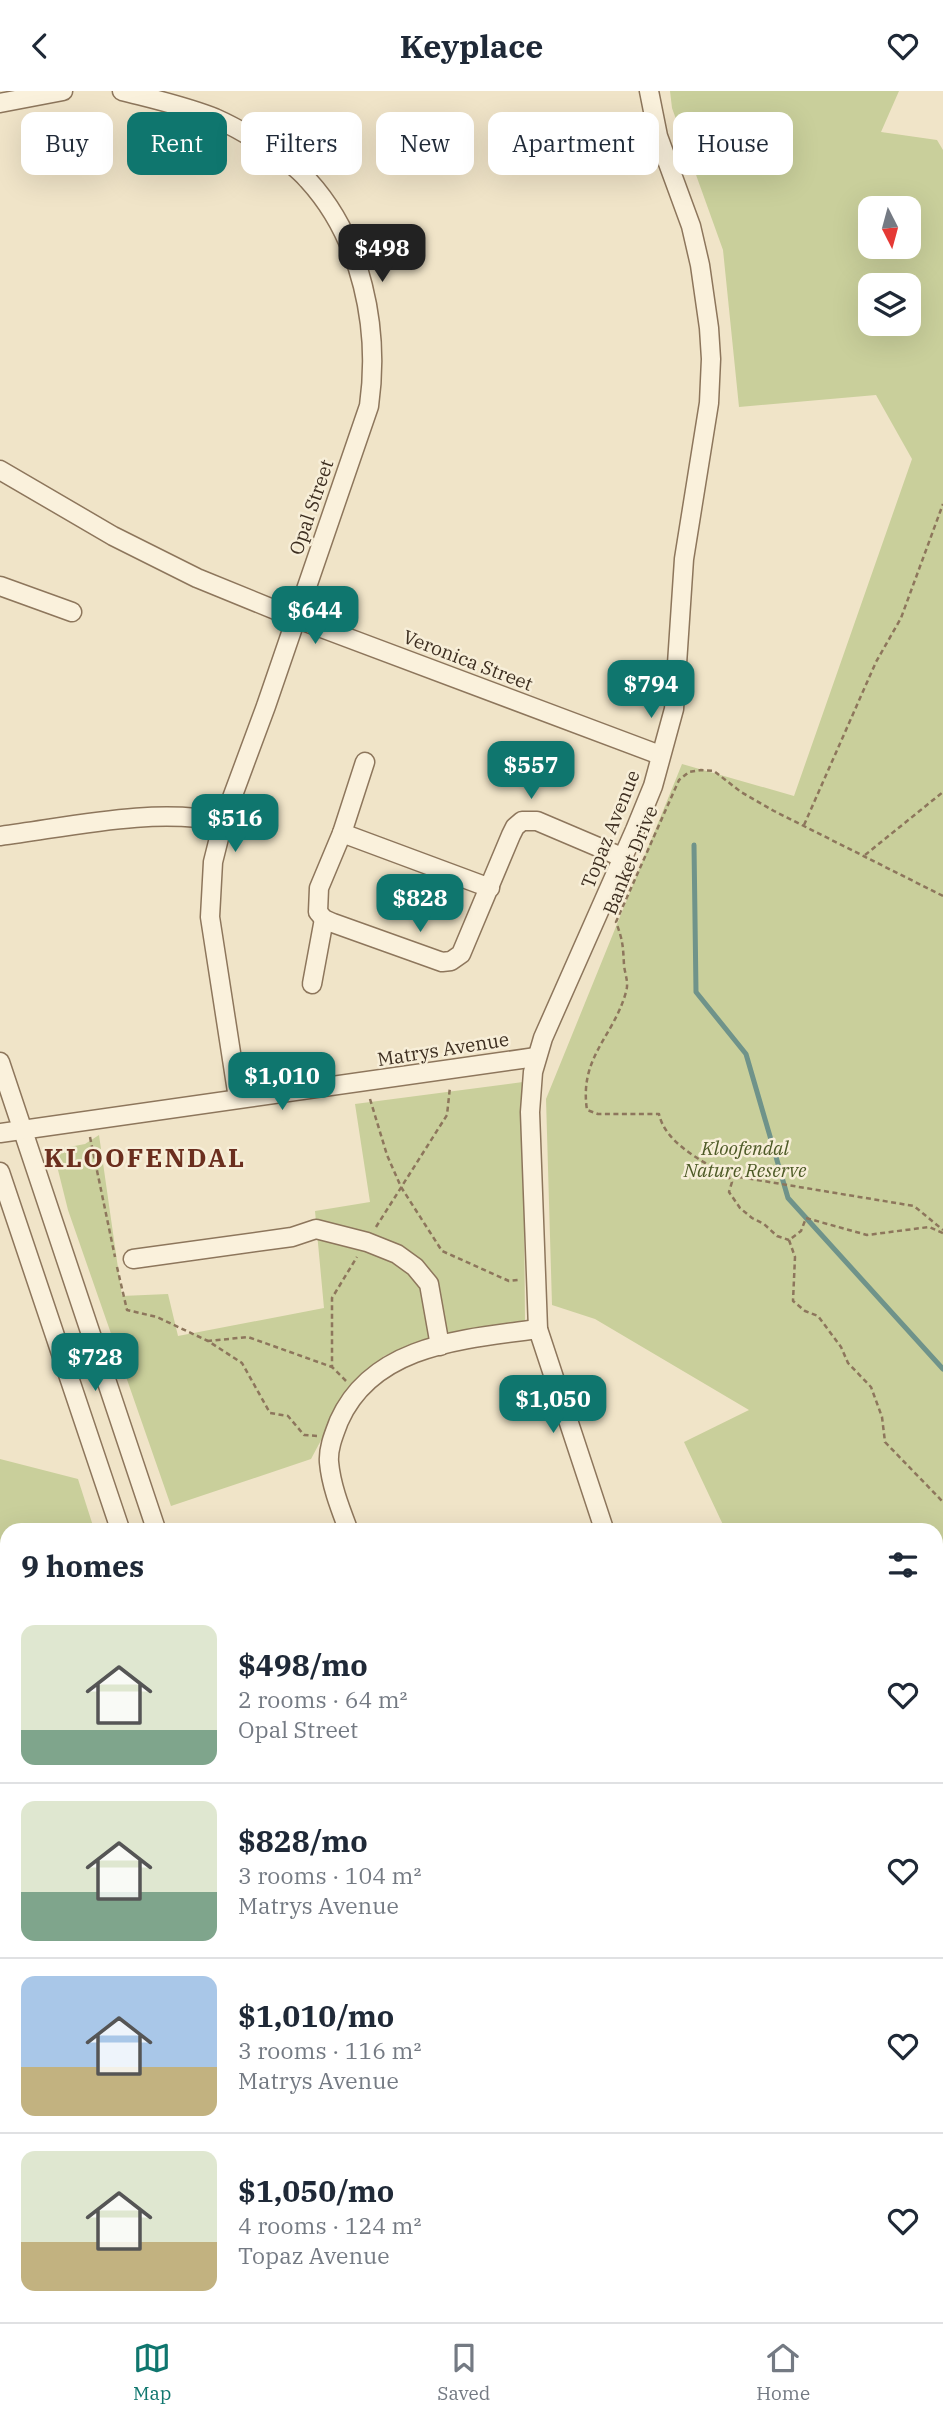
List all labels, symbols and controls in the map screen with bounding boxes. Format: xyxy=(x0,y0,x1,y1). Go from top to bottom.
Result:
text: Keyplace xyxy=(400,25,543,67)
icon: back xyxy=(21,27,59,65)
icon: heart xyxy=(884,27,922,65)
chip: Buy xyxy=(21,112,113,175)
chip: Rent xyxy=(127,112,227,175)
chip: Filters xyxy=(241,112,362,175)
chip: New xyxy=(376,112,474,175)
chip: Apartment xyxy=(488,112,659,175)
chip: House xyxy=(673,112,793,175)
north arrow xyxy=(858,196,920,259)
map controls xyxy=(858,196,921,336)
pin: $498 xyxy=(341,225,423,284)
text: $498 xyxy=(354,232,410,262)
button: layers xyxy=(858,273,921,336)
street label: Opal Street xyxy=(283,456,339,558)
pin: $644 xyxy=(274,587,356,646)
text: $644 xyxy=(287,594,343,624)
street label: Veronica Street xyxy=(400,624,536,696)
pin: $794 xyxy=(610,661,692,720)
text: $794 xyxy=(623,668,679,698)
pin: $557 xyxy=(490,741,572,801)
text: $557 xyxy=(503,749,559,779)
street label: Topaz Avenue xyxy=(575,766,645,892)
pin: $516 xyxy=(194,795,276,854)
text: $516 xyxy=(207,802,263,832)
street label: Banket Drive xyxy=(597,802,663,918)
pin: $828 xyxy=(379,875,461,934)
text: $828 xyxy=(392,882,448,912)
street label: Matrys Avenue xyxy=(375,1027,511,1071)
pin: $1,010 xyxy=(225,1053,339,1112)
text: $1,010 xyxy=(244,1060,320,1090)
park label: Kloofendal Nature Reserve xyxy=(683,1136,807,1182)
district label: KLOOFENDAL xyxy=(44,1140,246,1174)
pin: $728 xyxy=(54,1333,136,1393)
text: $728 xyxy=(67,1341,123,1371)
pin: $1,050 xyxy=(496,1375,610,1435)
text: $1,050 xyxy=(515,1383,591,1413)
text: 9 homes xyxy=(21,1546,144,1585)
icon: filters xyxy=(884,1546,922,1584)
text: $498/mo xyxy=(238,1645,368,1684)
icon: home xyxy=(77,1653,161,1737)
icon: heart xyxy=(884,1676,922,1714)
text: 2 rooms · 64 m² xyxy=(238,1684,408,1714)
text: Opal Street xyxy=(238,1714,358,1744)
text: $828/mo xyxy=(238,1821,368,1860)
icon: home xyxy=(77,1829,161,1913)
icon: heart xyxy=(884,1852,922,1890)
text: 3 rooms · 104 m² xyxy=(238,1860,421,1890)
text: Matrys Avenue xyxy=(238,1890,399,1920)
text: $1,010/mo xyxy=(238,1996,394,2035)
icon: home xyxy=(77,2004,161,2088)
icon: heart xyxy=(884,2027,922,2065)
text: 3 rooms · 116 m² xyxy=(238,2035,421,2065)
text: Matrys Avenue xyxy=(238,2065,399,2095)
text: $1,050/mo xyxy=(238,2171,394,2210)
icon: home xyxy=(77,2179,161,2263)
icon: heart xyxy=(884,2202,922,2240)
text: 4 rooms · 124 m² xyxy=(238,2210,421,2240)
text: Topaz Avenue xyxy=(238,2240,390,2270)
tab: Map xyxy=(133,2339,171,2405)
tab: Saved xyxy=(437,2339,490,2405)
tab: Home xyxy=(756,2339,810,2405)

